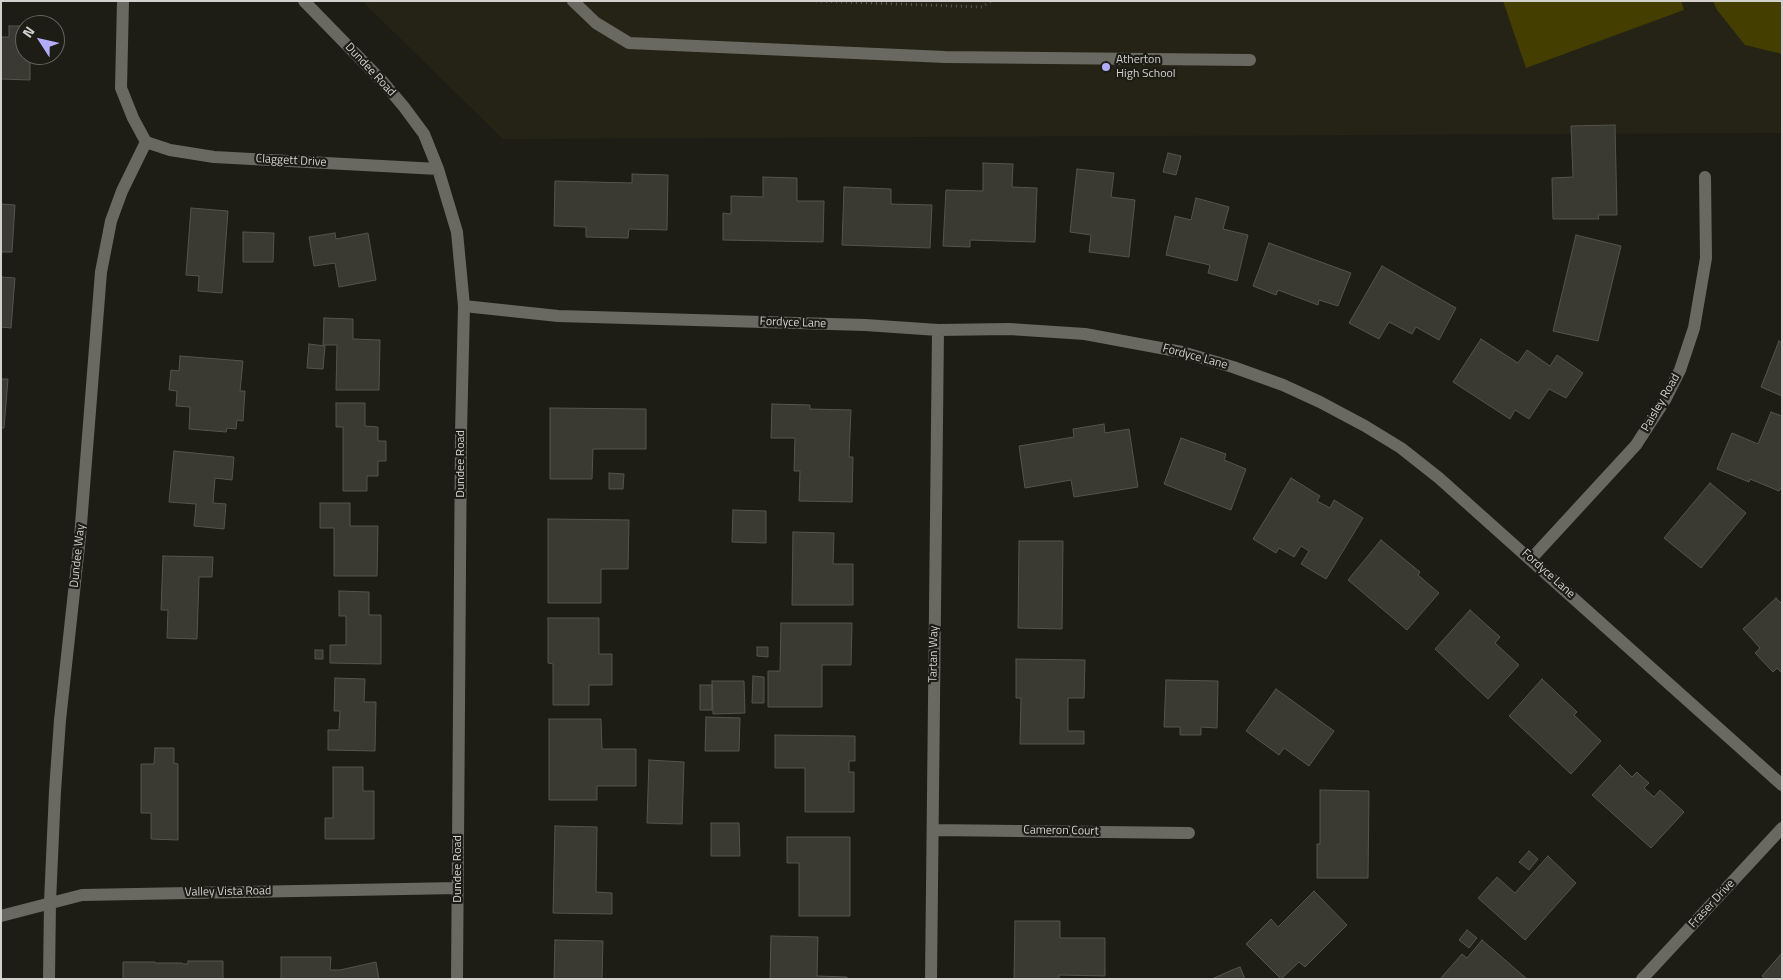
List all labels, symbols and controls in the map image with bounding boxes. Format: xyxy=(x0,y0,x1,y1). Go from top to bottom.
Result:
north arrow xyxy=(15,15,65,65)
text: N xyxy=(17,22,40,42)
street label: Dundee Road xyxy=(342,40,398,100)
place label: Atherton High School xyxy=(1116,53,1176,81)
marker: Atherton High School xyxy=(1100,61,1112,73)
street label: Claggett Drive xyxy=(255,152,327,170)
street label: Fordyce Lane xyxy=(759,315,827,331)
street label: Fordyce Lane xyxy=(1161,341,1229,373)
street label: Paisley Road xyxy=(1639,372,1683,434)
street label: Dundee Road xyxy=(454,430,468,498)
street label: Dundee Way xyxy=(68,523,88,589)
street label: Fordyce Lane xyxy=(1518,546,1578,602)
street label: Tartan Way xyxy=(926,625,942,683)
street label: Cameron Court xyxy=(1023,823,1099,839)
street label: Dundee Road xyxy=(451,835,465,903)
street label: Fraser Drive xyxy=(1686,877,1738,931)
street label: Valley Vista Road xyxy=(185,884,271,900)

